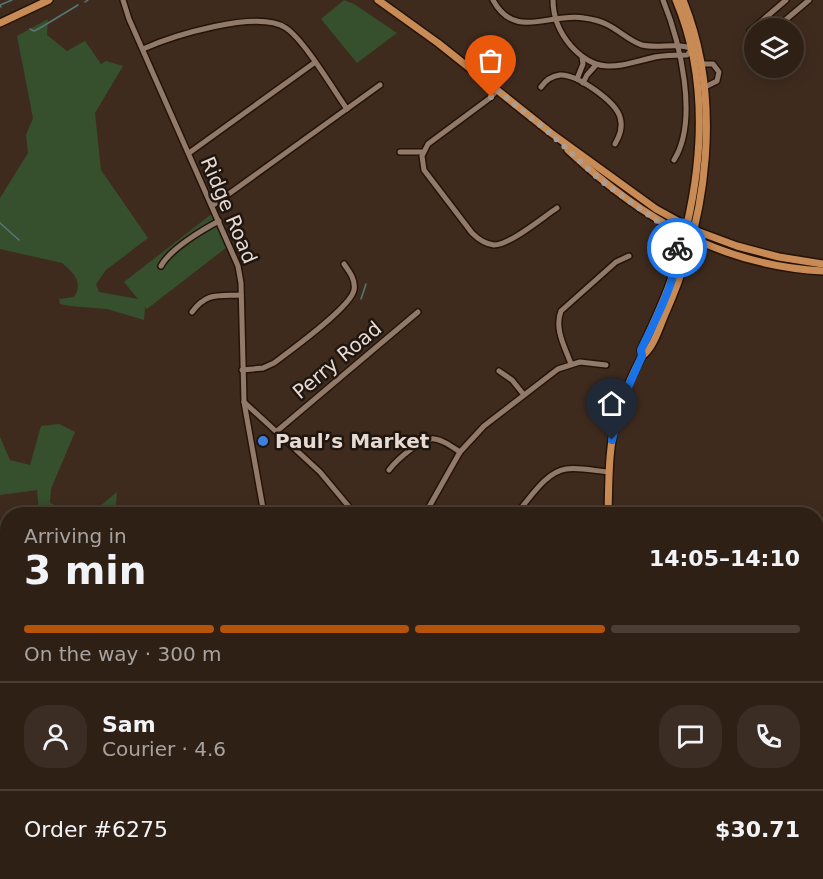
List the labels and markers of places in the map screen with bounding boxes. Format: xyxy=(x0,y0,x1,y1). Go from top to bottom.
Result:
pin xyxy=(465,35,516,97)
pin xyxy=(586,378,637,440)
place label: Paul’s Market xyxy=(275,429,430,453)
marker: Paul’s Market xyxy=(256,434,270,448)

